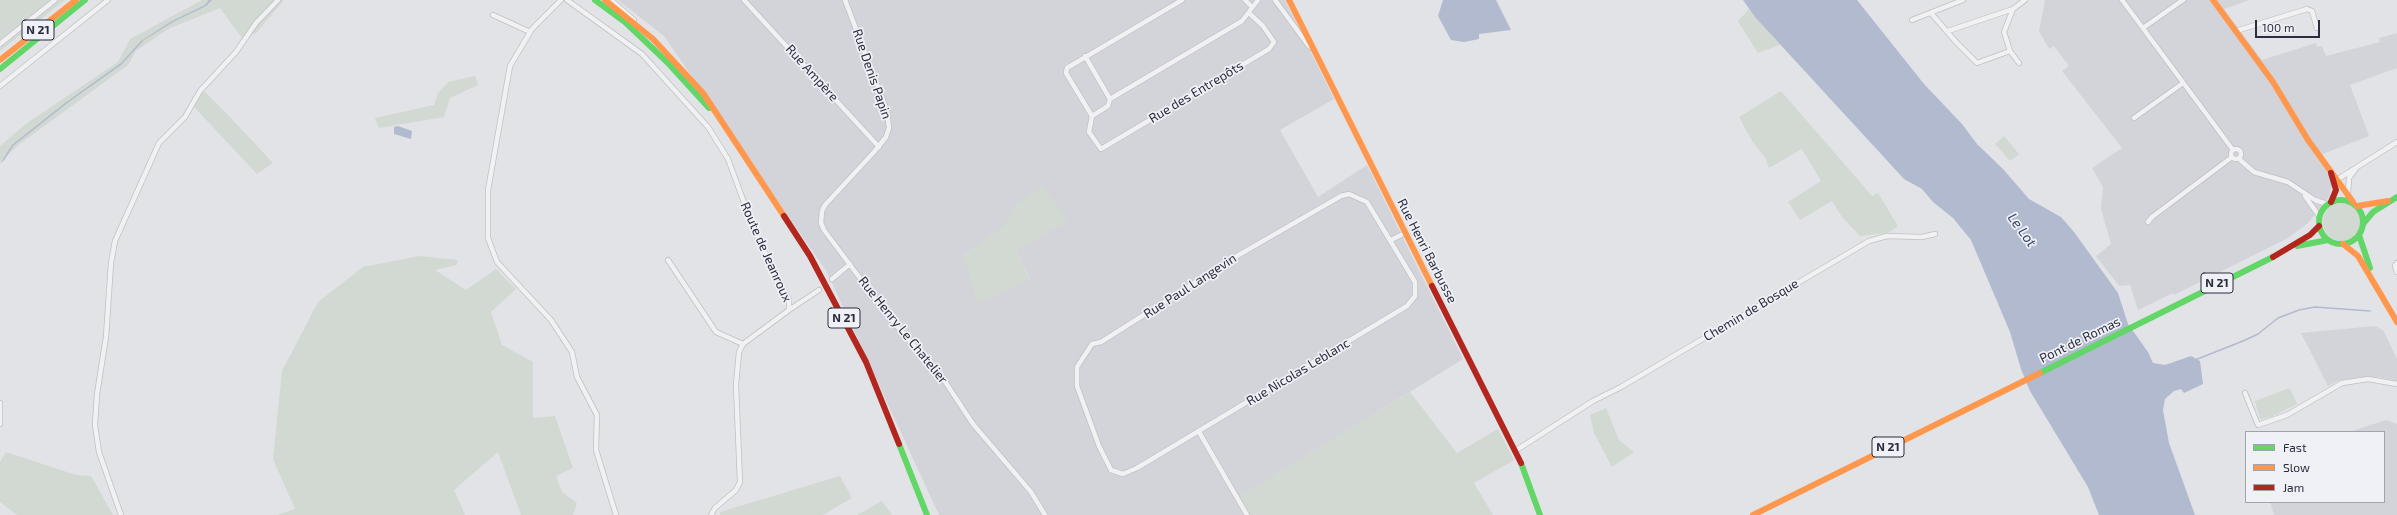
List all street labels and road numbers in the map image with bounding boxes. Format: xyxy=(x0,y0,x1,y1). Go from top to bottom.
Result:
road number: N 21 xyxy=(22,20,54,40)
street label: Rue Denis Papin xyxy=(849,27,895,121)
street label: Rue Ampère xyxy=(782,41,842,105)
street label: Rue des Entrepôts xyxy=(1146,58,1246,126)
street label: Rue Henri Barbusse xyxy=(1394,196,1460,306)
street label: Route de Jeanroux xyxy=(737,200,795,304)
street label: Rue Paul Langevin xyxy=(1141,250,1239,322)
street label: Rue Henry Le Chatelier xyxy=(855,273,951,387)
road number: N 21 xyxy=(2201,273,2233,293)
street label: Chemin de Bosque xyxy=(1701,275,1801,345)
road number: N 21 xyxy=(828,308,860,328)
street label: Pont de Romas xyxy=(2037,314,2123,366)
street label: Rue Nicolas Leblanc xyxy=(1243,335,1353,409)
road number: N 21 xyxy=(1872,437,1904,457)

